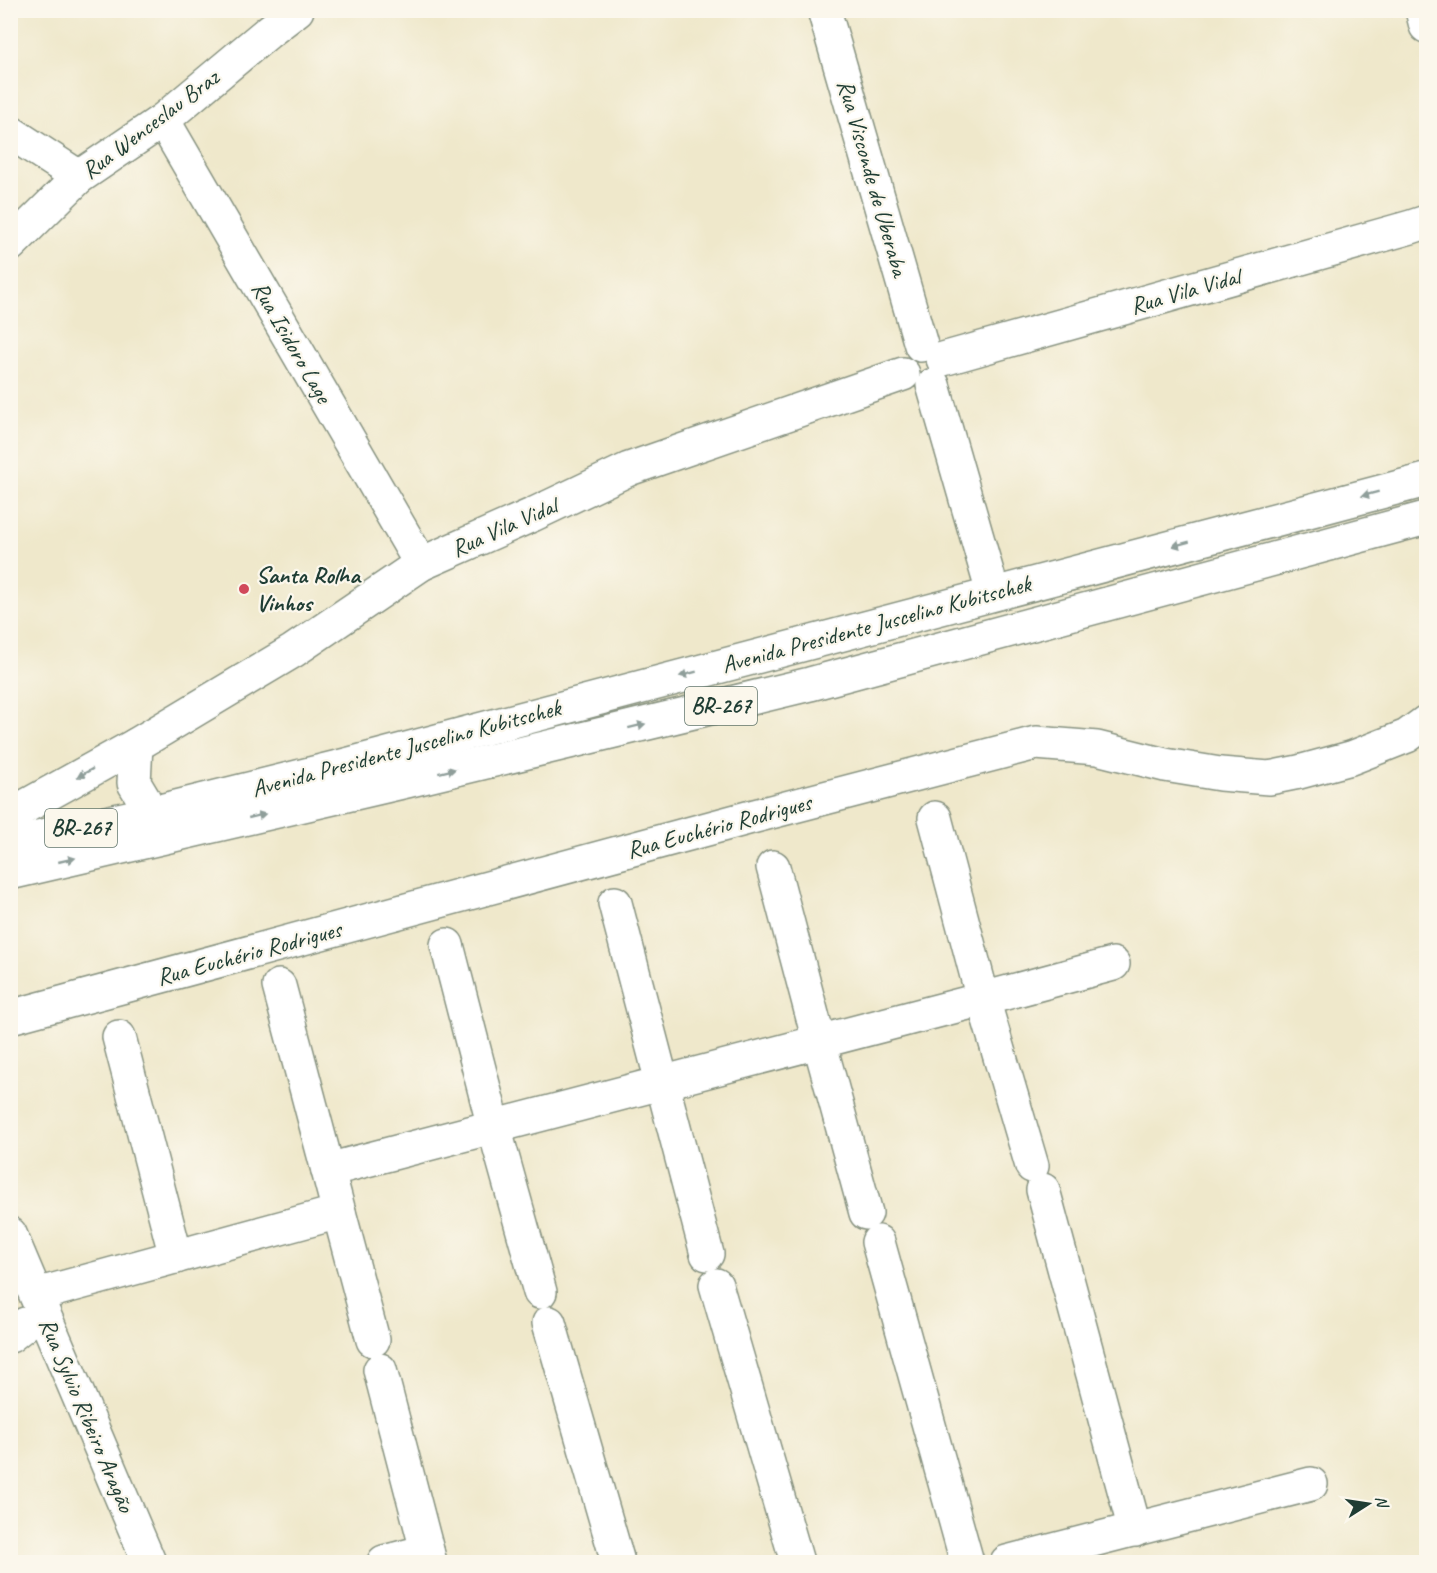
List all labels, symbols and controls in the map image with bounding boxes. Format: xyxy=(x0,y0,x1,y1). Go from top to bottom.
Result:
street label: Rua Wenceslau Braz xyxy=(75,62,226,185)
street label: Rua Visconde de Uberaba xyxy=(831,76,916,282)
street label: Rua Vila Vidal xyxy=(1127,260,1247,321)
street label: Rua Isidoro Lage xyxy=(245,276,340,410)
street label: Rua Vila Vidal xyxy=(446,489,565,564)
one-way arrow xyxy=(1361,490,1379,500)
one-way arrow xyxy=(1172,539,1190,549)
place label: Santa Rolha Vinhos xyxy=(256,560,362,618)
street label: Avenida Presidente Juscelino Kubitschek xyxy=(718,568,1036,680)
marker: Santa Rolha Vinhos xyxy=(237,582,251,596)
one-way arrow xyxy=(679,669,697,679)
road number: BR-267 xyxy=(685,687,757,725)
street label: Avenida Presidente Juscelino Kubitschek xyxy=(248,692,566,804)
one-way arrow xyxy=(628,720,646,730)
one-way arrow xyxy=(438,766,456,776)
one-way arrow xyxy=(77,768,93,779)
street label: Rua Euchério Rodrigues xyxy=(623,786,816,865)
road number: BR-267 xyxy=(45,809,117,847)
one-way arrow xyxy=(248,810,267,820)
one-way arrow xyxy=(58,855,77,864)
street label: Rua Euchério Rodrigues xyxy=(153,913,346,992)
street label: Rua Sylvio Ribeiro Aragão xyxy=(33,1313,142,1518)
north arrow xyxy=(1338,1474,1398,1534)
text: N xyxy=(1371,1494,1393,1511)

